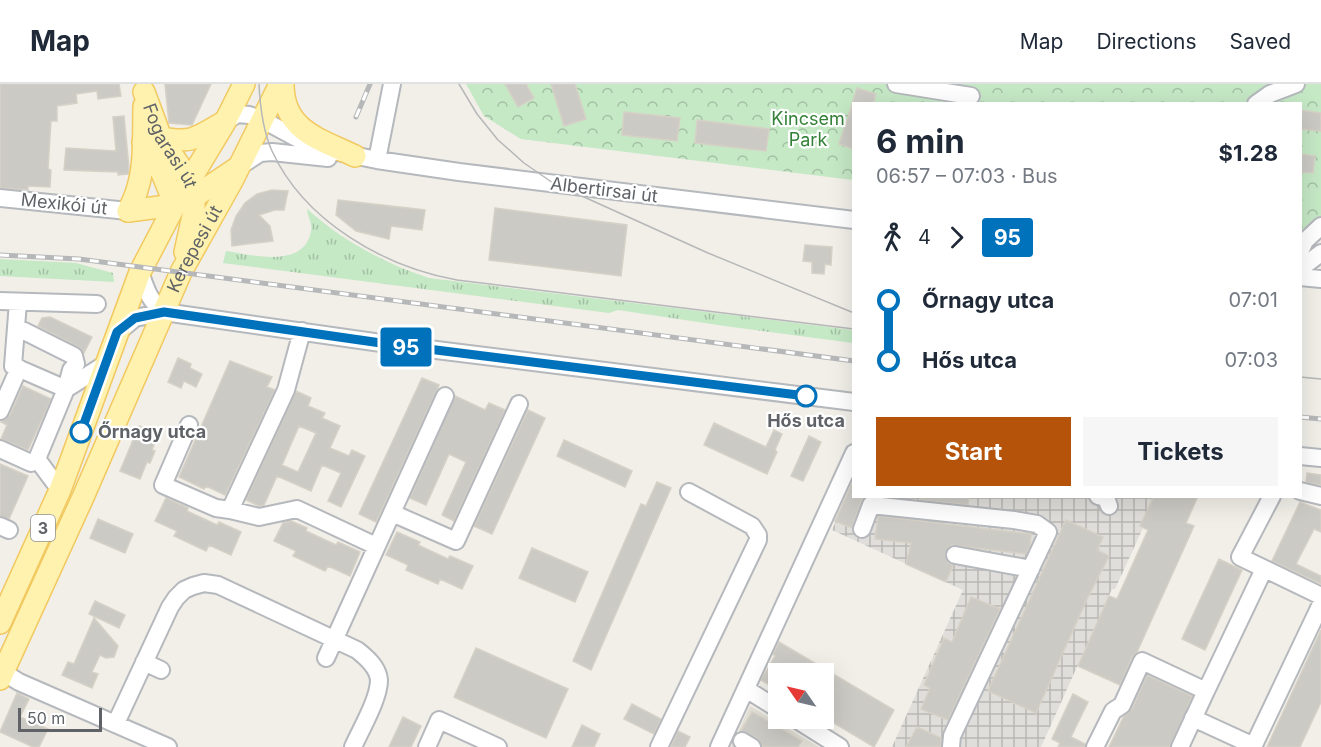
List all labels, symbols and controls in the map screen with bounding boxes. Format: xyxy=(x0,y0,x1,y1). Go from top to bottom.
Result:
text: Map xyxy=(30,24,90,58)
text: Map xyxy=(1020,29,1063,54)
text: Directions xyxy=(1096,29,1197,54)
text: Saved xyxy=(1230,29,1291,54)
street label: Fogarasi út xyxy=(139,100,202,190)
park label: Kincsem Park xyxy=(771,108,845,150)
text: 6 min xyxy=(876,121,965,161)
text: $1.28 xyxy=(1219,140,1278,166)
text: 06:57 – 07:03 · Bus xyxy=(876,164,1058,188)
street label: Albertirsai út xyxy=(549,173,659,207)
street label: Mexikói út xyxy=(20,189,108,218)
street label: Kerepesi út xyxy=(162,202,226,296)
icon: walk xyxy=(876,221,909,254)
icon: forward xyxy=(940,221,973,254)
text: 4 xyxy=(918,225,931,249)
text: 95 xyxy=(994,225,1021,250)
text: Őrnagy utca xyxy=(922,287,1054,313)
text: 07:01 xyxy=(1229,288,1278,312)
line badge: 95 xyxy=(379,328,433,366)
text: 95 xyxy=(392,335,420,360)
text: Hős utca xyxy=(922,347,1017,373)
text: 07:03 xyxy=(1224,348,1278,372)
marker: Hős utca xyxy=(795,385,817,407)
place label: Hős utca xyxy=(767,410,845,431)
button: Start xyxy=(876,417,1071,486)
button: Tickets xyxy=(1083,417,1278,486)
marker: Őrnagy utca xyxy=(70,421,92,443)
place label: Őrnagy utca xyxy=(98,421,206,442)
road number: 3 xyxy=(31,515,55,541)
north arrow xyxy=(768,663,834,729)
map controls xyxy=(768,663,834,729)
scale bar xyxy=(18,705,102,732)
text: 50 m xyxy=(27,708,65,728)

